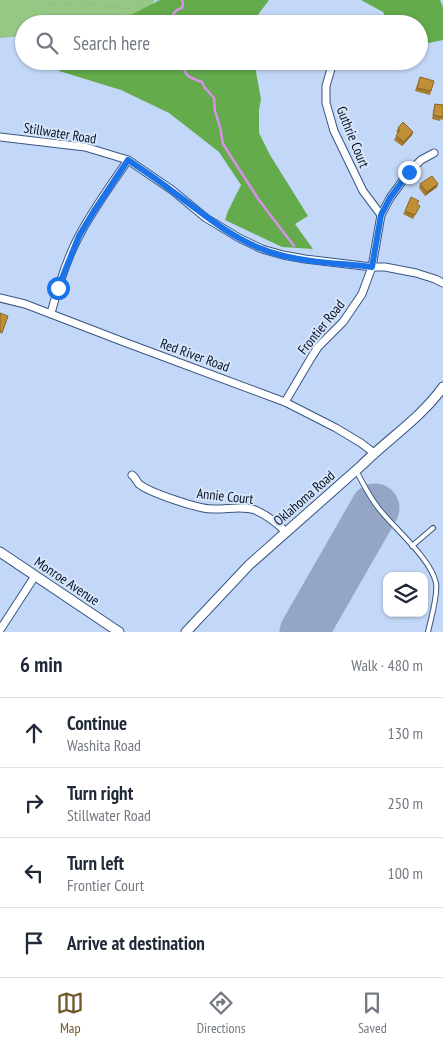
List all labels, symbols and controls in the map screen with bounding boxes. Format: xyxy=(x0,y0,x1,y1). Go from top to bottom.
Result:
search box xyxy=(15,15,428,70)
icon: search xyxy=(33,29,61,57)
text: Search here xyxy=(73,31,150,55)
street label: Guthrie Court xyxy=(333,104,374,171)
street label: Stillwater Road xyxy=(22,118,98,148)
route end xyxy=(398,161,421,184)
route start xyxy=(47,277,70,300)
street label: Frontier Road xyxy=(293,296,349,358)
street label: Red River Road xyxy=(158,334,232,376)
street label: Oklahoma Road xyxy=(270,466,338,530)
street label: Annie Court xyxy=(196,484,254,508)
street label: Monroe Avenue xyxy=(31,553,103,609)
map controls xyxy=(383,572,428,617)
button: layers xyxy=(383,572,428,617)
text: 6 min xyxy=(20,651,62,678)
text: Walk · 480 m xyxy=(351,655,423,675)
text: Continue xyxy=(67,711,127,735)
icon: ahead xyxy=(20,719,48,747)
text: 130 m xyxy=(388,723,423,743)
text: Washita Road xyxy=(67,735,141,755)
text: Turn right xyxy=(67,781,133,805)
icon: right xyxy=(20,789,48,817)
text: 250 m xyxy=(388,793,423,813)
text: Stillwater Road xyxy=(67,805,151,825)
text: Turn left xyxy=(67,851,124,875)
icon: left xyxy=(20,859,48,887)
text: 100 m xyxy=(388,863,423,883)
text: Frontier Court xyxy=(67,875,144,895)
icon: arrive xyxy=(20,929,48,957)
text: Arrive at destination xyxy=(67,931,205,955)
tab: Map xyxy=(56,989,84,1037)
tab: Directions xyxy=(197,989,245,1037)
tab: Saved xyxy=(358,989,387,1037)

